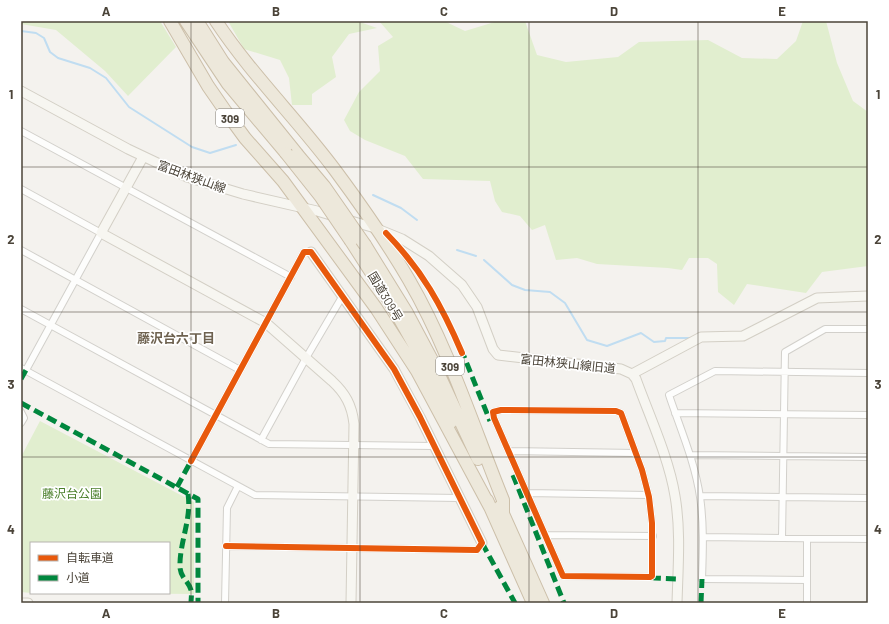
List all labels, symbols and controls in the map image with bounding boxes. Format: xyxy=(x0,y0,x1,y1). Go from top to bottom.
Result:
text: A xyxy=(102,3,111,19)
text: B xyxy=(272,3,280,19)
text: C xyxy=(440,3,448,19)
text: D xyxy=(610,3,618,19)
text: E xyxy=(778,3,786,19)
text: 1 xyxy=(9,86,13,102)
text: 1 xyxy=(876,86,880,102)
road number: 309 xyxy=(216,109,244,127)
street label: 富田林狭山線 xyxy=(156,157,228,195)
text: 2 xyxy=(7,231,15,247)
text: 2 xyxy=(874,231,882,247)
street label: 国道309号 xyxy=(366,269,406,323)
district label: 藤沢台六丁目 xyxy=(137,330,215,346)
street label: 富田林狭山線旧道 xyxy=(520,351,616,375)
road number: 309 xyxy=(436,357,464,375)
text: 3 xyxy=(7,376,15,392)
text: 3 xyxy=(874,376,882,392)
park label: 藤沢台公園 xyxy=(42,486,102,500)
text: 4 xyxy=(7,521,15,537)
text: 4 xyxy=(874,521,882,537)
legend xyxy=(30,542,170,594)
text: 自転車道 xyxy=(66,550,114,564)
text: 小道 xyxy=(66,570,90,584)
text: A xyxy=(102,605,111,621)
text: B xyxy=(272,605,280,621)
text: C xyxy=(440,605,448,621)
text: D xyxy=(610,605,618,621)
text: E xyxy=(778,605,786,621)

